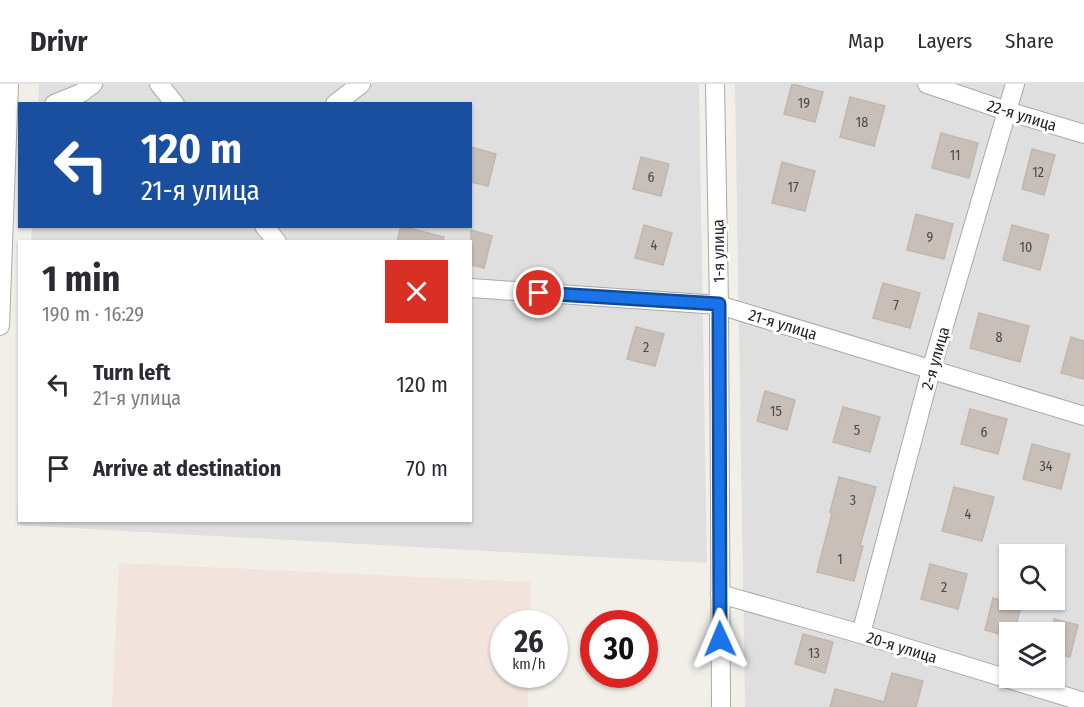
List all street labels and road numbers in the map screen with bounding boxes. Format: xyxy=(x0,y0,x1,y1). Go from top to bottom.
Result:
street label: 22-я улица xyxy=(985,96,1059,135)
street label: 1-я улица xyxy=(708,219,729,283)
street label: 21-я улица xyxy=(746,305,819,344)
street label: 2-я улица xyxy=(917,324,954,392)
street label: 20-я улица xyxy=(864,628,940,667)

